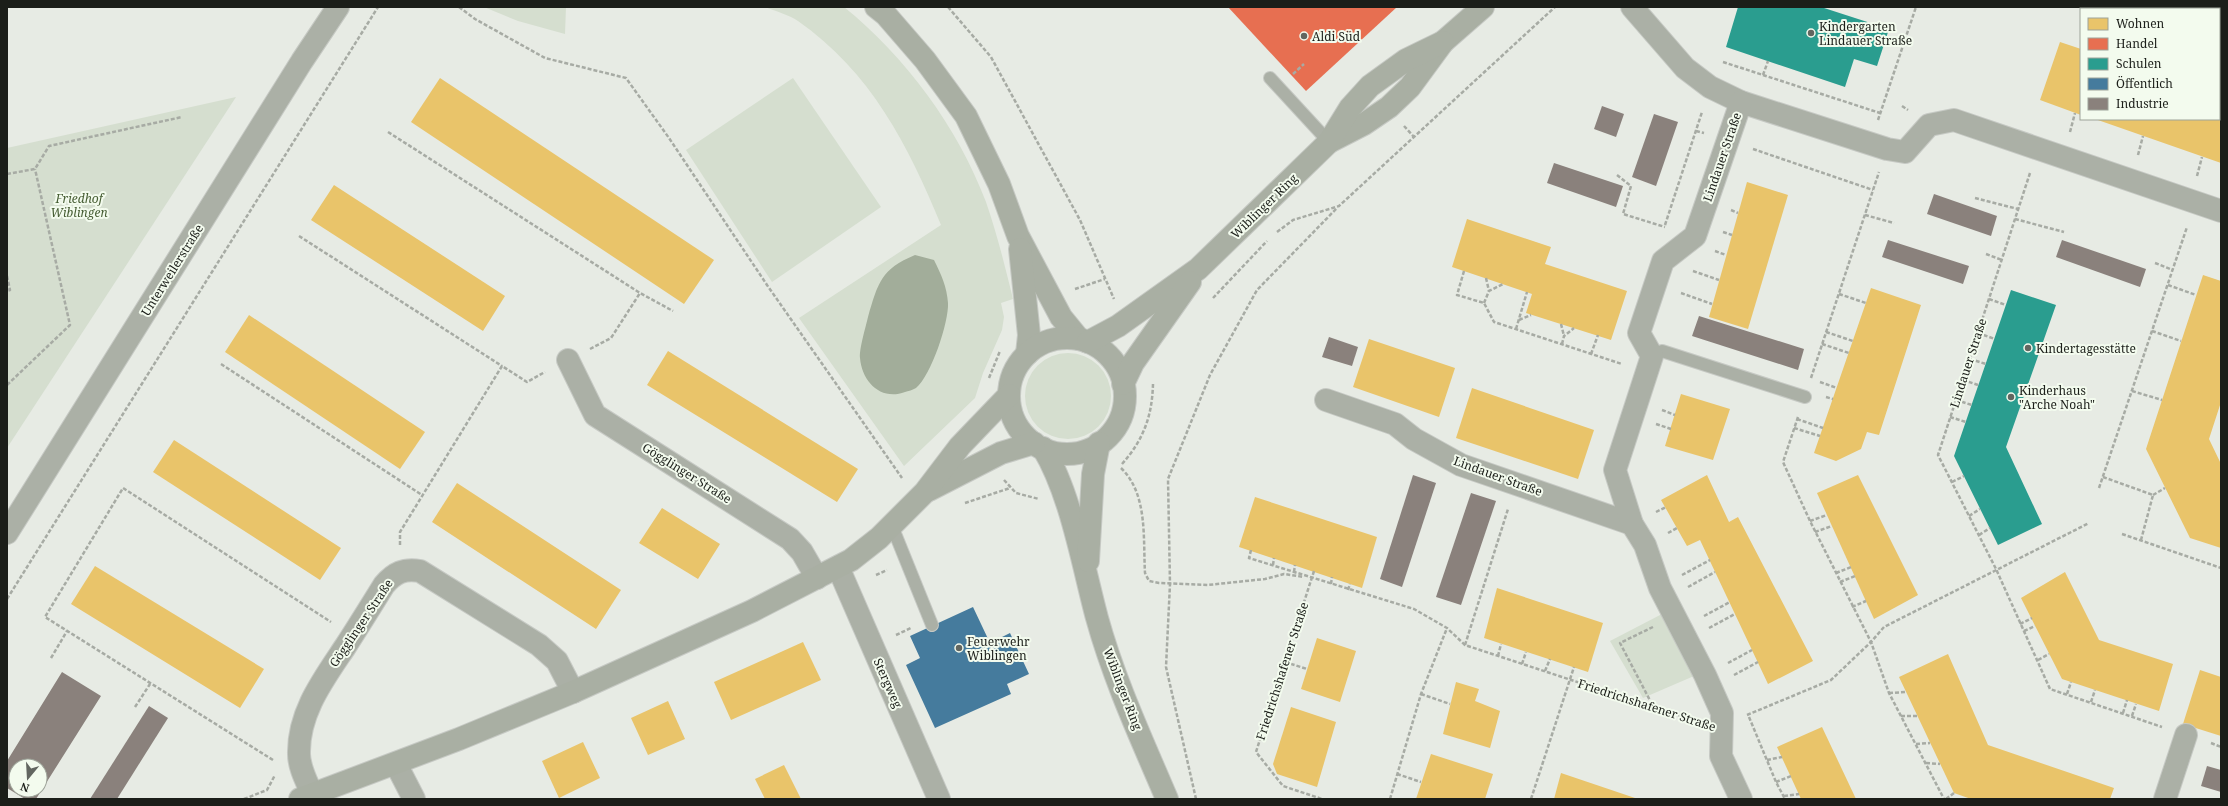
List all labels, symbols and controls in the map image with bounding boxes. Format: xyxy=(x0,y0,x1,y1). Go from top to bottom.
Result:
legend xyxy=(2080,8,2220,120)
text: Wohnen xyxy=(2116,15,2165,32)
place label: Kindergarten Lindauer Straße xyxy=(1819,18,1912,49)
place label: Aldi Süd xyxy=(1312,28,1361,45)
marker: Kindergarten Lindauer Straße xyxy=(1806,28,1816,38)
marker: Aldi Süd xyxy=(1299,31,1309,41)
text: Handel xyxy=(2116,35,2158,52)
text: Schulen xyxy=(2116,55,2162,72)
text: Öffentlich xyxy=(2116,75,2173,92)
text: Industrie xyxy=(2116,95,2169,112)
street label: Lindauer Straße xyxy=(1699,110,1745,204)
street label: Wiblinger Ring xyxy=(1227,169,1301,242)
park label: Friedhof Wiblingen xyxy=(50,190,108,221)
street label: Unterweilerstraße xyxy=(137,221,207,319)
street label: Lindauer Straße xyxy=(1946,316,1990,410)
place label: Kindertagesstätte xyxy=(2036,340,2136,357)
marker: Kindertagesstätte xyxy=(2023,343,2033,353)
place label: Kinderhaus "Arche Noah" xyxy=(2019,382,2095,413)
marker: Kinderhaus "Arche Noah" xyxy=(2006,392,2016,402)
street label: Gögglinger Straße xyxy=(639,439,735,507)
street label: Lindauer Straße xyxy=(1451,452,1545,500)
street label: Gögglinger Straße xyxy=(325,576,397,670)
street label: Friedrichshafener Straße xyxy=(1252,600,1312,742)
place label: Feuerwehr Wiblingen xyxy=(967,633,1030,664)
marker: Feuerwehr Wiblingen xyxy=(954,643,964,653)
street label: Wiblinger Ring xyxy=(1100,646,1147,733)
street label: Stergweg xyxy=(870,656,907,711)
street label: Friedrichshafener Straße xyxy=(1576,675,1718,735)
north arrow xyxy=(8,758,48,798)
text: N xyxy=(18,779,31,796)

